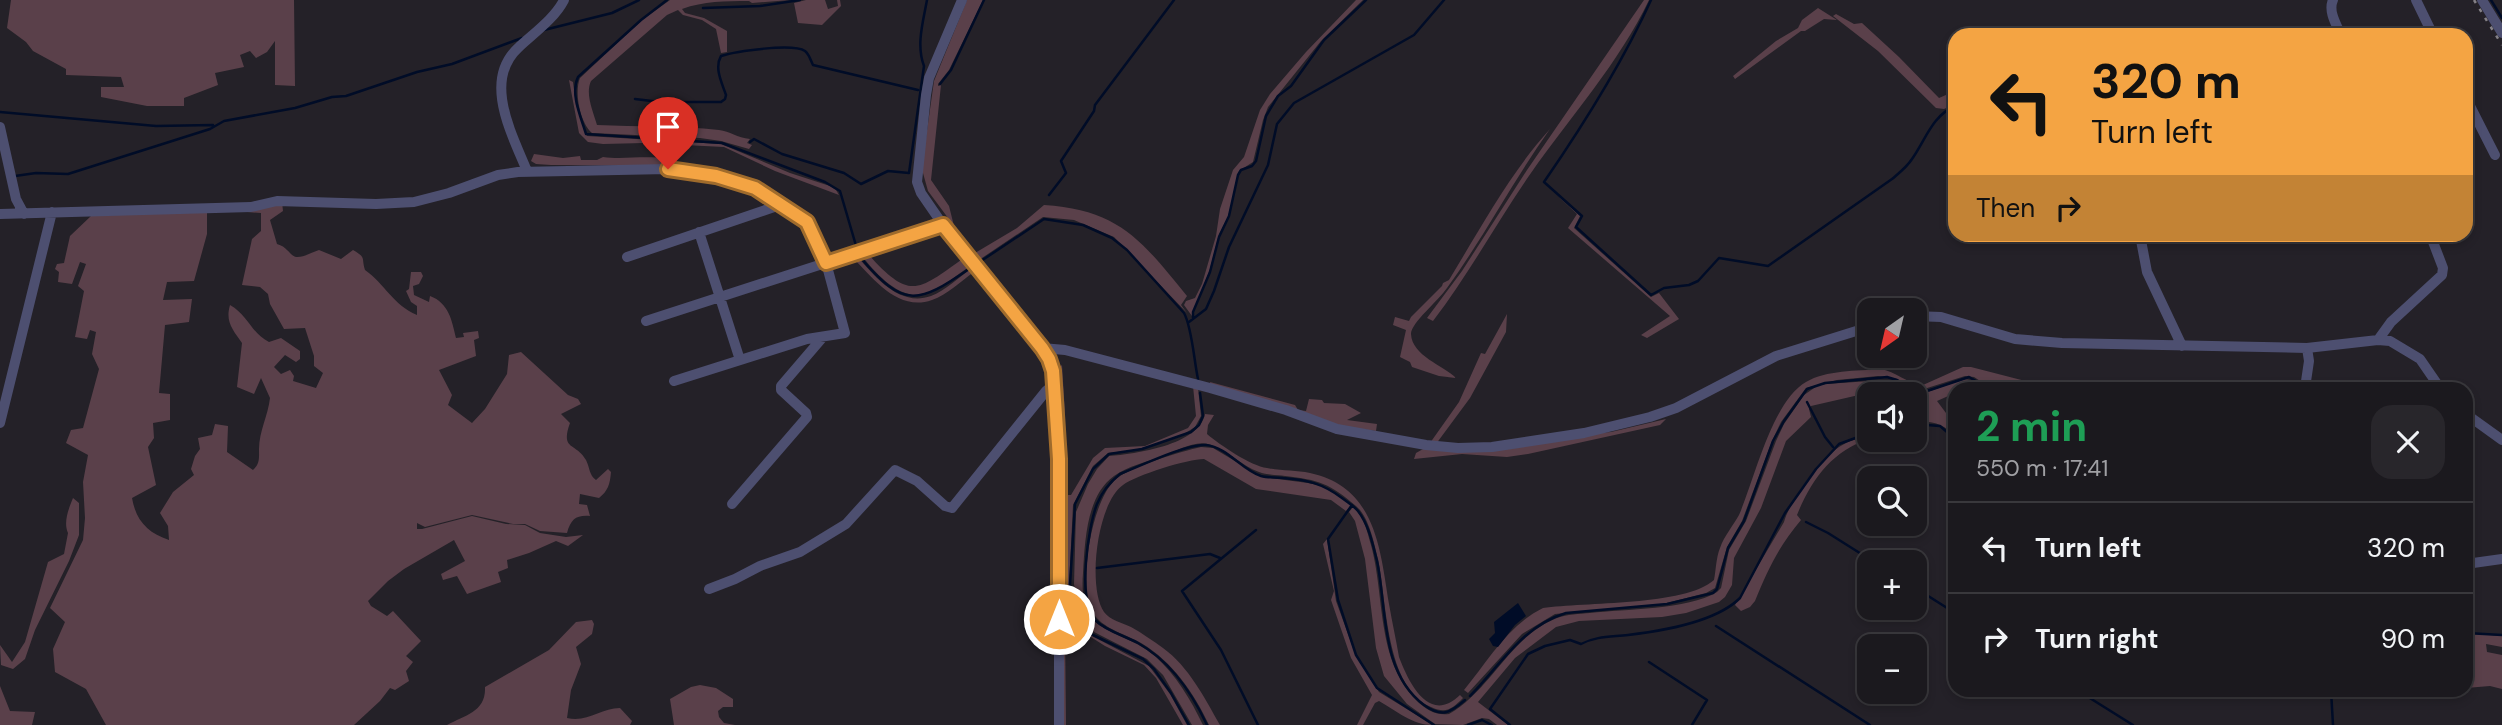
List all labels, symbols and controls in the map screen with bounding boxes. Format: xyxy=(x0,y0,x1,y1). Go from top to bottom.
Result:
text: 320 m xyxy=(2091,49,2241,113)
icon: left xyxy=(1976,56,2067,147)
pin xyxy=(638,97,698,169)
icon: arrive xyxy=(649,108,687,146)
text: Turn left xyxy=(2091,111,2213,153)
icon: right xyxy=(2049,189,2087,227)
text: Then xyxy=(1976,191,2035,225)
north arrow xyxy=(1857,298,1927,368)
map controls xyxy=(1857,298,1927,704)
button: sound xyxy=(1857,382,1927,452)
text: 2 min xyxy=(1976,399,2087,454)
button: close xyxy=(2371,405,2445,479)
text: 550 m · 17:41 xyxy=(1976,453,2108,483)
button: search xyxy=(1857,466,1927,536)
icon: left xyxy=(1976,529,2014,567)
text: Turn left xyxy=(2035,531,2142,565)
text: 320 m xyxy=(2367,531,2445,565)
button: + xyxy=(1857,550,1927,620)
position arrow xyxy=(1022,582,1096,656)
icon: right xyxy=(1976,620,2014,658)
text: Turn right xyxy=(2035,622,2159,656)
text: 90 m xyxy=(2381,622,2445,656)
button: − xyxy=(1857,634,1927,704)

